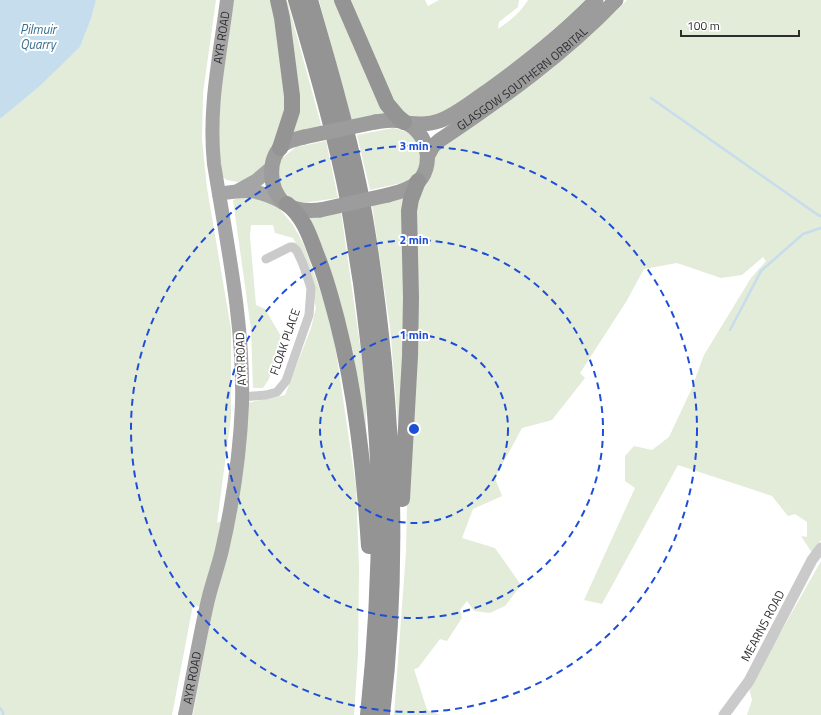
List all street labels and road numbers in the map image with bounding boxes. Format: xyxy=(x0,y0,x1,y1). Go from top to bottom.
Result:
street label: AYR ROAD xyxy=(208,10,234,65)
street label: GLASGOW SOUTHERN ORBITAL xyxy=(453,22,592,135)
street label: FLOAK PLACE xyxy=(264,306,305,378)
street label: AYR ROAD xyxy=(230,332,251,386)
street label: MEARNS ROAD xyxy=(736,586,790,665)
street label: AYR ROAD xyxy=(177,649,206,706)

